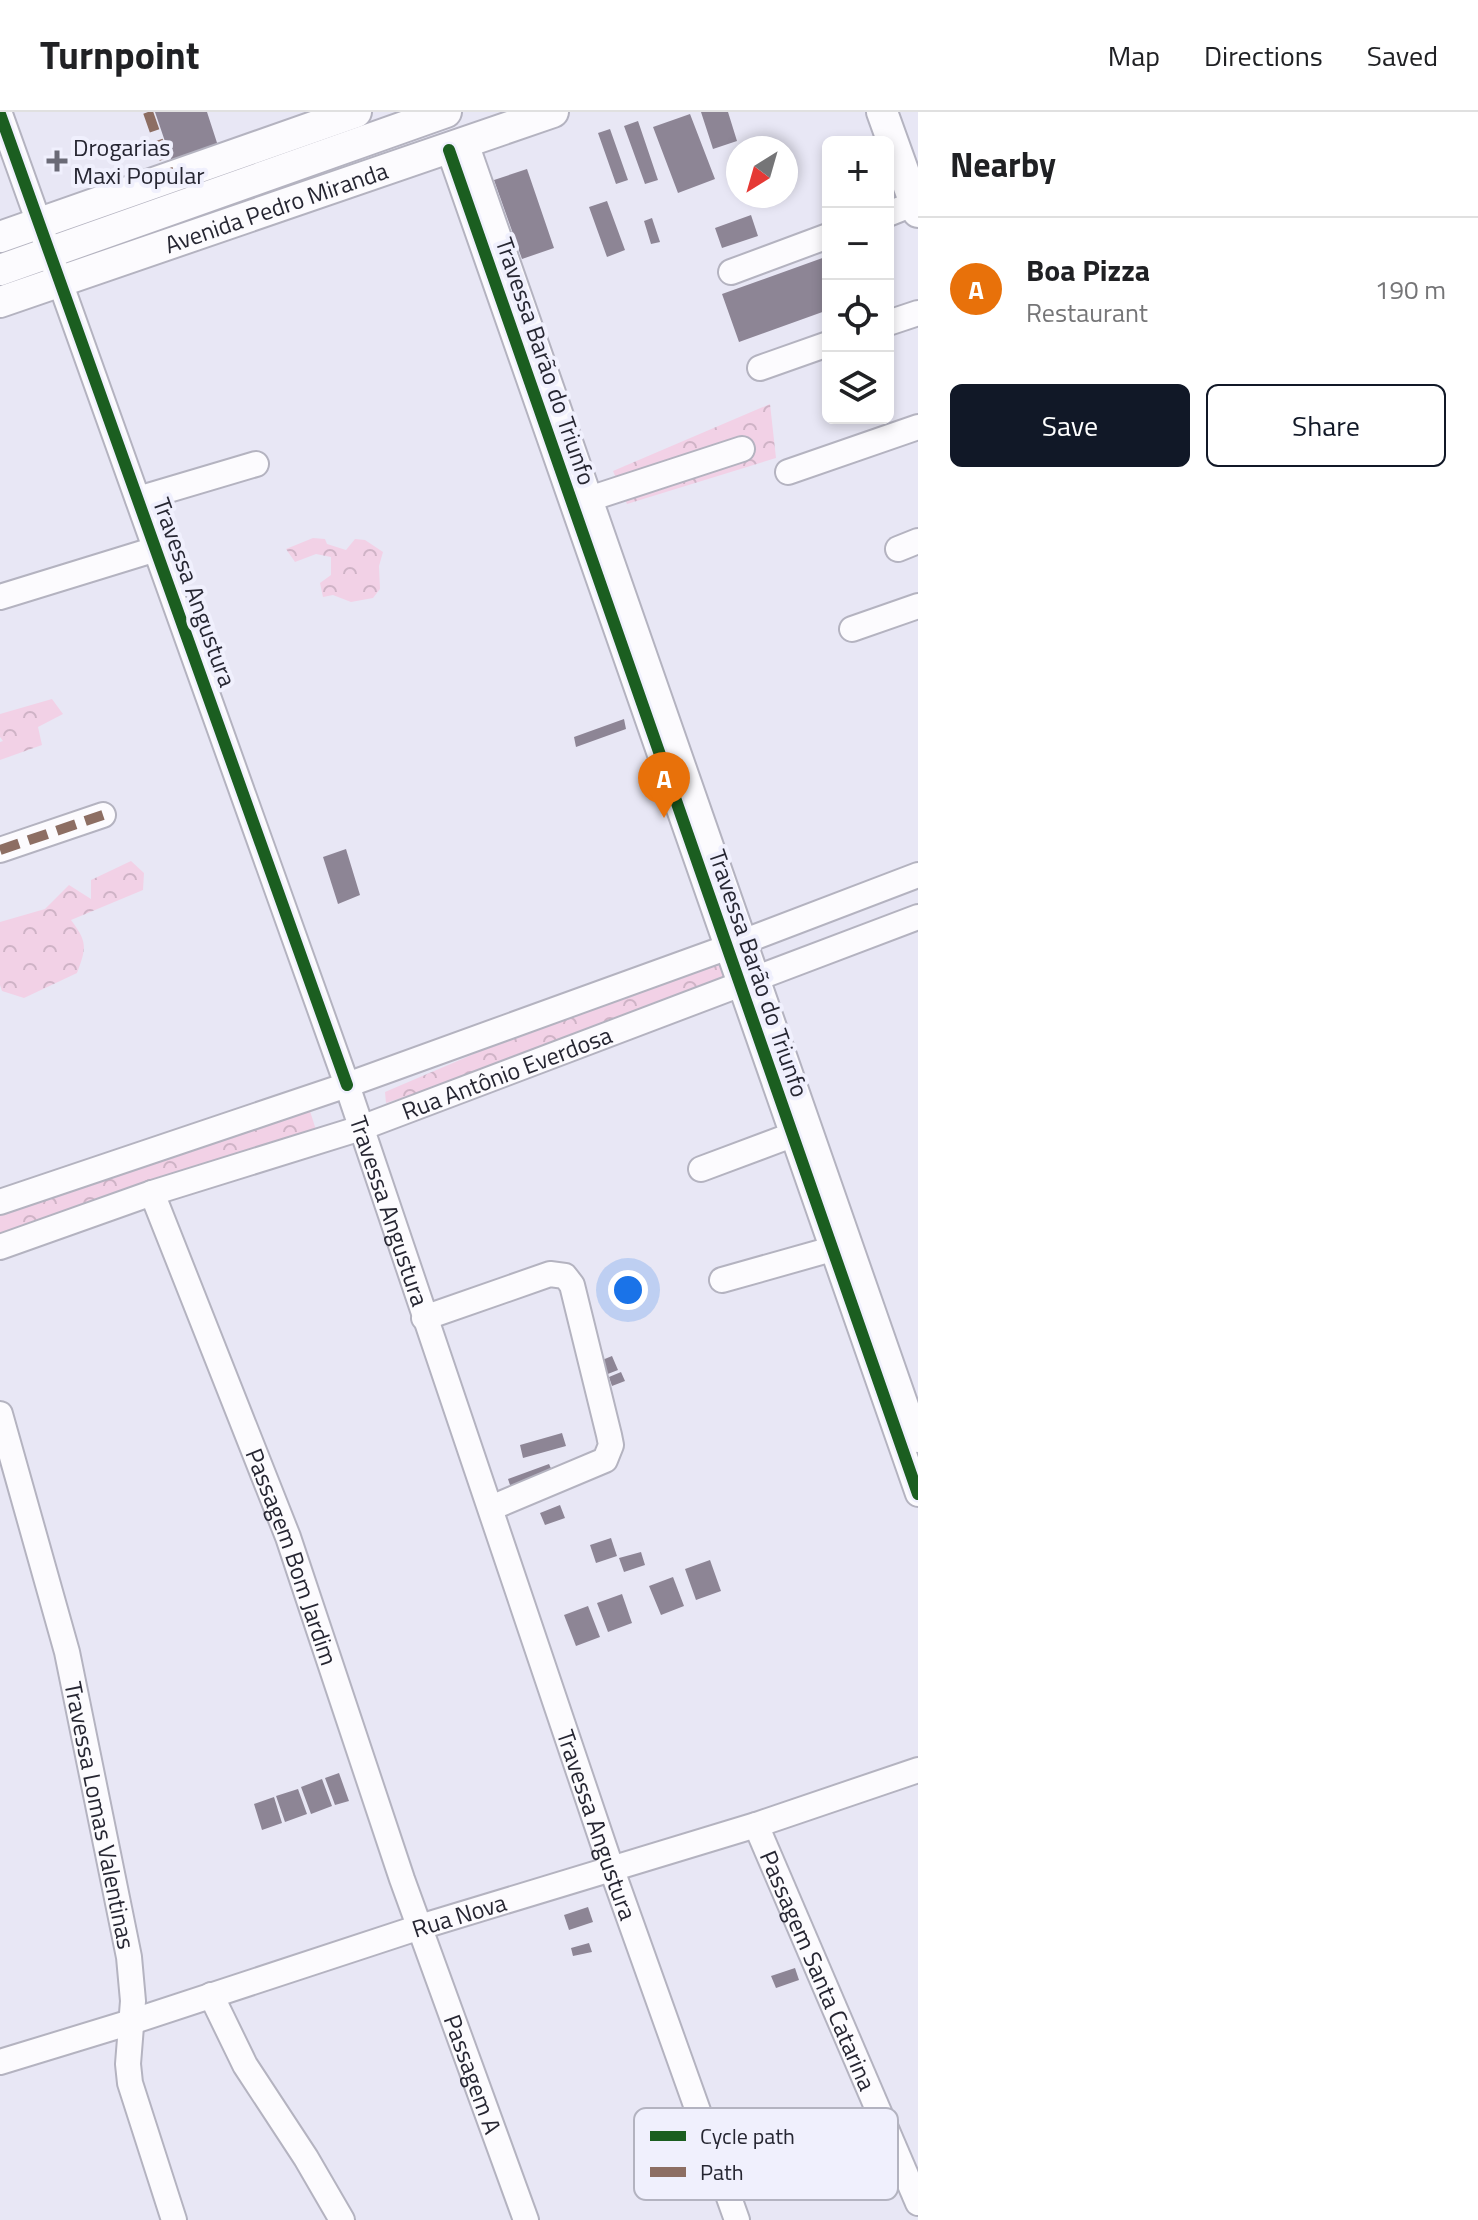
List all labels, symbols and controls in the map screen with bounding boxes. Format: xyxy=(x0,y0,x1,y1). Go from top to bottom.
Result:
text: Turnpoint xyxy=(40,26,200,84)
text: Map xyxy=(1108,34,1160,77)
text: Directions xyxy=(1204,34,1323,77)
text: Saved xyxy=(1367,34,1438,77)
place label: Drogarias Maxi Popular xyxy=(73,129,205,193)
north arrow xyxy=(726,136,798,208)
map controls xyxy=(822,136,894,424)
button: + xyxy=(822,136,894,208)
text: Nearby xyxy=(950,138,1056,190)
marker: Drogarias Maxi Popular xyxy=(48,152,66,170)
street label: Avenida Pedro Miranda xyxy=(160,152,393,262)
button: − xyxy=(822,208,894,280)
street label: Travessa Barão do Triunfo xyxy=(487,232,605,490)
text: Boa Pizza xyxy=(1026,247,1150,293)
text: A xyxy=(968,270,984,309)
text: 190 m xyxy=(1375,270,1446,309)
button: locate xyxy=(822,280,894,352)
text: Restaurant xyxy=(1026,293,1148,332)
button: layers xyxy=(822,352,894,424)
button: Save xyxy=(950,384,1190,467)
button: Share xyxy=(1206,384,1446,467)
street label: Travessa Angustura xyxy=(144,492,246,692)
pin: A xyxy=(638,752,690,818)
street label: Travessa Barão do Triunfo xyxy=(700,844,818,1102)
street label: Rua Antônio Everdosa xyxy=(396,1017,617,1129)
street label: Travessa Angustura xyxy=(341,1111,438,1311)
your location xyxy=(608,1270,648,1310)
street label: Passagem Bom Jardim xyxy=(237,1443,348,1670)
street label: Travessa Lomas Valentinas xyxy=(55,1678,145,1952)
street label: Travessa Angustura xyxy=(548,1725,646,1925)
street label: Passagem Santa Catarina xyxy=(751,1845,886,2096)
street label: Rua Nova xyxy=(407,1884,511,1946)
street label: Passagem A xyxy=(435,2009,511,2139)
legend xyxy=(634,2108,898,2200)
text: Cycle path xyxy=(700,2119,795,2153)
text: Path xyxy=(700,2155,744,2189)

